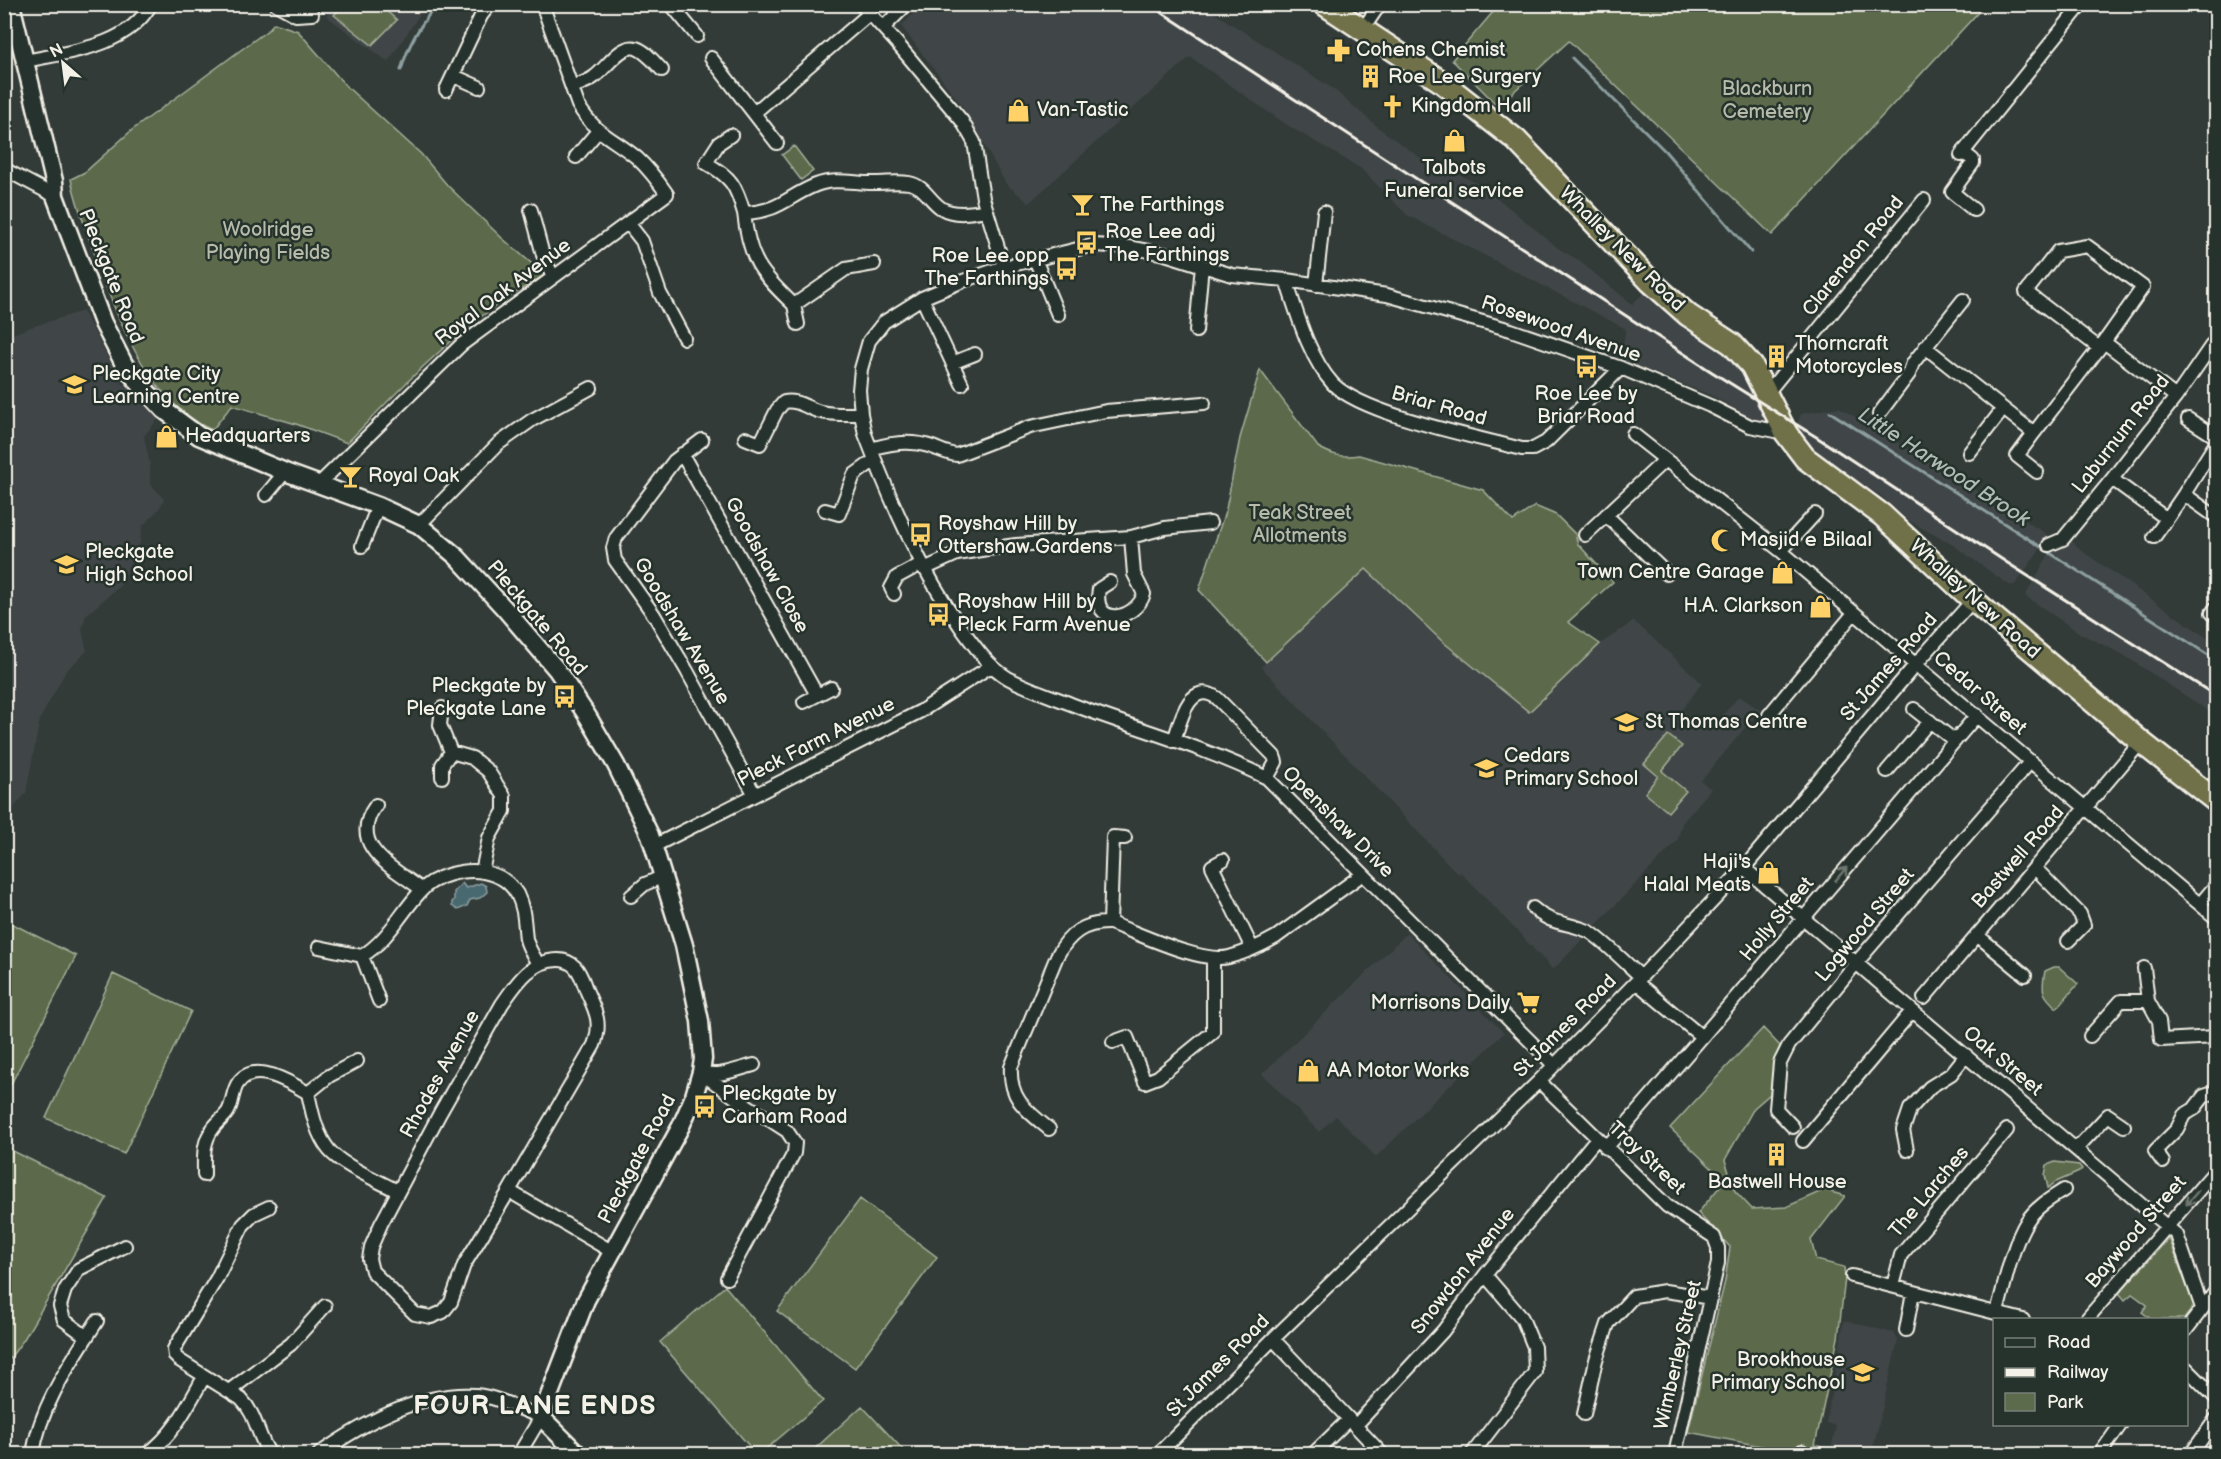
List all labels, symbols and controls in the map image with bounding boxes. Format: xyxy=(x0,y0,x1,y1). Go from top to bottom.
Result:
north arrow xyxy=(33,33,93,93)
pharmacy icon: Cohens Chemist xyxy=(1325,37,1351,63)
place label: Cohens Chemist xyxy=(1356,38,1505,62)
text: N xyxy=(47,40,66,62)
building icon: Roe Lee Surgery xyxy=(1357,64,1383,90)
place label: Roe Lee Surgery xyxy=(1388,65,1541,89)
park label: Blackburn Cemetery xyxy=(1722,77,1812,124)
church icon: Kingdom Hall xyxy=(1380,93,1406,119)
place label: Kingdom Hall xyxy=(1411,94,1531,118)
shop icon: Van-Tastic xyxy=(1006,97,1032,123)
place label: Van-Tastic xyxy=(1037,98,1129,122)
shop icon: Talbots Funeral service xyxy=(1441,127,1467,153)
place label: Talbots Funeral service xyxy=(1384,156,1524,203)
street label: Whalley New Road xyxy=(1554,181,1690,317)
street label: Clarendon Road xyxy=(1797,191,1909,321)
bar icon: The Farthings xyxy=(1069,192,1095,218)
place label: The Farthings xyxy=(1100,193,1225,217)
street label: Pleckgate Road xyxy=(73,205,149,347)
park label: Woolridge Playing Fields xyxy=(206,218,330,265)
place label: Roe Lee adj The Farthings xyxy=(1105,220,1230,267)
bus stop icon: Roe Lee adj The Farthings xyxy=(1074,230,1100,256)
street label: Royal Oak Avenue xyxy=(430,233,576,351)
place label: Roe Lee opp The Farthings xyxy=(925,244,1049,291)
bus stop icon: Roe Lee opp The Farthings xyxy=(1054,255,1080,281)
street label: Rosewood Avenue xyxy=(1478,290,1644,368)
place label: Thorncraft Motorcycles xyxy=(1795,332,1903,379)
building icon: Thorncraft Motorcycles xyxy=(1764,343,1790,369)
bus stop icon: Roe Lee by Briar Road xyxy=(1573,353,1599,379)
place label: Pleckgate City Learning Centre xyxy=(92,362,240,409)
street label: Laburnum Road xyxy=(2067,370,2175,498)
school or university icon: Pleckgate City Learning Centre xyxy=(61,372,87,398)
street label: Briar Road xyxy=(1389,381,1489,431)
place label: Roe Lee by Briar Road xyxy=(1535,382,1637,429)
water label: Little Harwood Brook xyxy=(1853,402,2035,532)
shop icon: Headquarters xyxy=(154,423,180,449)
place label: Headquarters xyxy=(185,424,310,448)
bar icon: Royal Oak xyxy=(337,463,363,489)
place label: Royal Oak xyxy=(368,464,459,488)
street label: Goodshaw Close xyxy=(720,493,814,637)
park label: Teak Street Allotments xyxy=(1249,501,1351,548)
place label: Royshaw Hill by Ottershaw Gardens xyxy=(938,512,1113,559)
bus stop icon: Royshaw Hill by Ottershaw Gardens xyxy=(907,522,933,548)
mosque icon: Masjid e Bilaal xyxy=(1709,527,1735,553)
place label: Masjid e Bilaal xyxy=(1740,528,1872,552)
street label: Whalley New Road xyxy=(1905,534,2045,664)
place label: Pleckgate High School xyxy=(85,540,193,587)
school or university icon: Pleckgate High School xyxy=(54,551,80,577)
street label: Goodshaw Avenue xyxy=(629,553,735,709)
street label: Pleckgate Road xyxy=(482,556,592,680)
shop icon: Town Centre Garage xyxy=(1769,559,1795,585)
place label: Town Centre Garage xyxy=(1577,560,1764,584)
place label: Royshaw Hill by Pleck Farm Avenue xyxy=(957,590,1131,637)
shop icon: H.A. Clarkson xyxy=(1808,593,1834,619)
place label: H.A. Clarkson xyxy=(1684,594,1803,618)
bus stop icon: Royshaw Hill by Pleck Farm Avenue xyxy=(926,601,952,627)
street label: St James Road xyxy=(1835,608,1943,726)
street label: Cedar Street xyxy=(1928,646,2032,740)
place label: Pleckgate by Pleckgate Lane xyxy=(406,674,546,721)
bus stop icon: Pleckgate by Pleckgate Lane xyxy=(551,684,577,710)
street label: Pleck Farm Avenue xyxy=(733,692,899,792)
school or university icon: St Thomas Centre xyxy=(1614,709,1640,735)
place label: St Thomas Centre xyxy=(1645,710,1807,734)
place label: Cedars Primary School xyxy=(1504,744,1638,791)
school or university icon: Cedars Primary School xyxy=(1473,755,1499,781)
street label: Openshaw Drive xyxy=(1277,761,1399,883)
street label: Bastwell Road xyxy=(1967,800,2069,914)
place label: Haji's Halal Meats xyxy=(1643,850,1751,897)
shop icon: Haji's Halal Meats xyxy=(1756,860,1782,886)
street label: Logwood Street xyxy=(1810,863,1920,987)
one-way arrow xyxy=(1835,866,1848,882)
street label: Holly Street xyxy=(1735,872,1819,966)
street label: St James Road xyxy=(1508,969,1622,1083)
supermarket icon: Morrisons Daily xyxy=(1515,990,1541,1016)
place label: Morrisons Daily xyxy=(1371,991,1510,1015)
street label: Rhodes Avenue xyxy=(395,1006,485,1142)
street label: Oak Street xyxy=(1959,1021,2047,1101)
shop icon: AA Motor Works xyxy=(1296,1058,1322,1084)
place label: AA Motor Works xyxy=(1327,1059,1469,1083)
place label: Pleckgate by Carham Road xyxy=(722,1082,847,1129)
street label: Pleckgate Road xyxy=(593,1090,681,1228)
bus stop icon: Pleckgate by Carham Road xyxy=(691,1093,717,1119)
street label: Troy Street xyxy=(1603,1116,1691,1200)
street label: The Larches xyxy=(1884,1141,1974,1243)
building icon: Bastwell House xyxy=(1764,1142,1790,1168)
place label: Bastwell House xyxy=(1707,1170,1847,1194)
street label: Baywood Street xyxy=(2081,1171,2191,1293)
one-way arrow xyxy=(2185,1190,2198,1206)
street label: Snowdon Avenue xyxy=(1406,1203,1520,1339)
street label: Wimberley Street xyxy=(1649,1278,1707,1432)
street label: St James Road xyxy=(1161,1309,1275,1423)
legend xyxy=(1993,1318,2188,1426)
text: Road xyxy=(2047,1332,2091,1353)
place label: Brookhouse Primary School xyxy=(1711,1348,1845,1395)
school or university icon: Brookhouse Primary School xyxy=(1850,1359,1876,1385)
text: Railway xyxy=(2047,1362,2109,1383)
district label: FOUR LANE ENDS xyxy=(413,1391,657,1422)
text: Park xyxy=(2047,1392,2083,1413)

